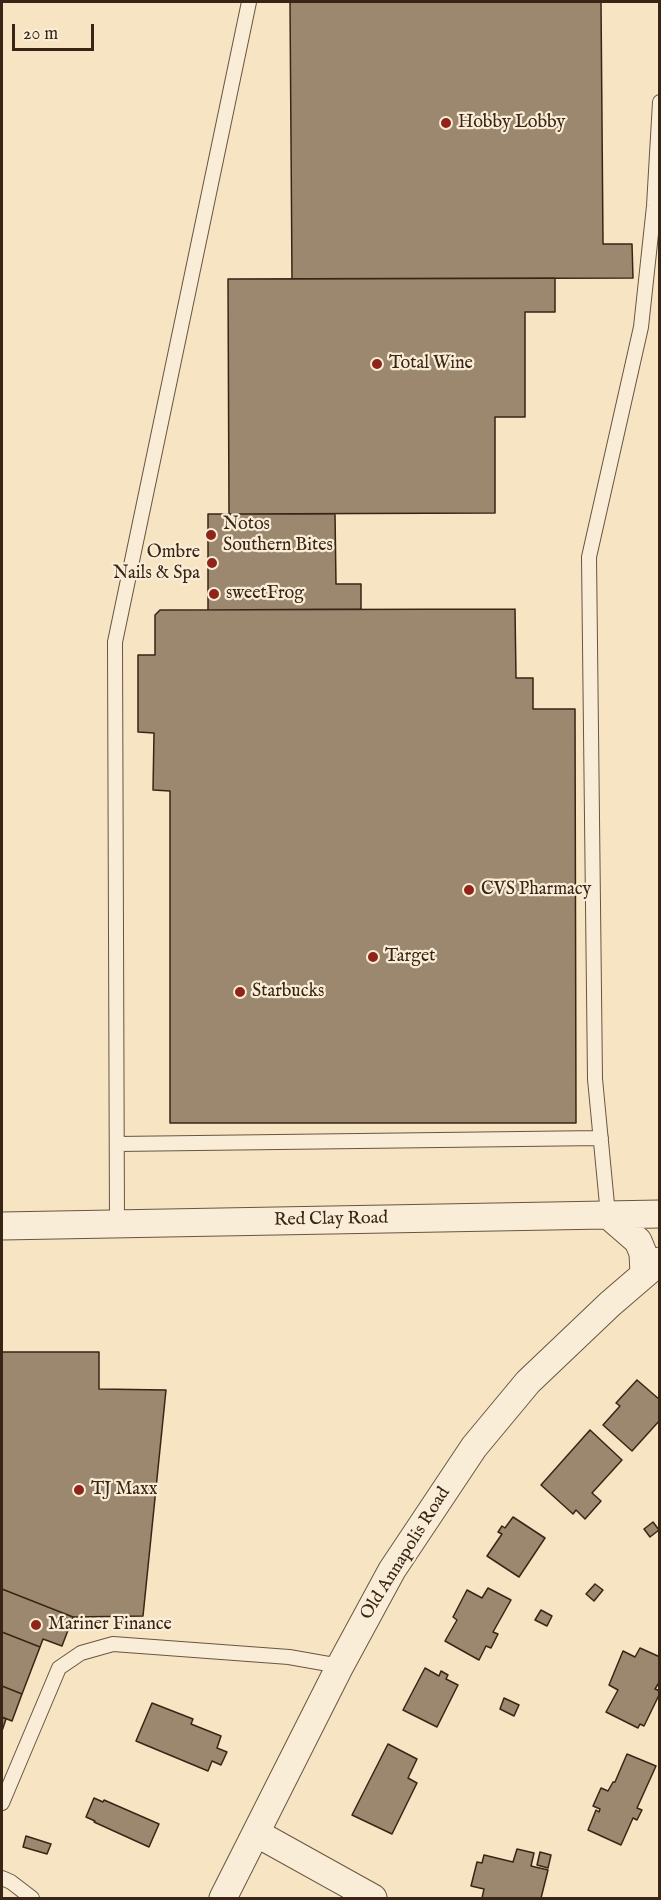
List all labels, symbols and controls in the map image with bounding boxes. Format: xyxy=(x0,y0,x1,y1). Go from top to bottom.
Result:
scale bar xyxy=(15,12,98,50)
text: 20 m xyxy=(23,23,58,46)
place label: Hobby Lobby xyxy=(458,112,565,134)
marker: Hobby Lobby xyxy=(439,116,453,130)
place label: Total Wine xyxy=(389,353,473,375)
marker: Total Wine xyxy=(370,357,384,371)
place label: Notos Southern Bites xyxy=(223,514,333,556)
marker: Notos Southern Bites xyxy=(204,528,218,542)
place label: Ombre Nails & Spa xyxy=(113,542,200,584)
marker: Ombre Nails & Spa xyxy=(205,556,219,570)
place label: sweetFrog xyxy=(226,583,304,605)
marker: sweetFrog xyxy=(207,587,221,601)
place label: CVS Pharmacy xyxy=(481,879,591,901)
marker: CVS Pharmacy xyxy=(462,883,476,897)
place label: Target xyxy=(385,946,435,968)
marker: Target xyxy=(366,950,380,964)
place label: Starbucks xyxy=(252,981,324,1003)
marker: Starbucks xyxy=(233,985,247,999)
street label: Red Clay Road xyxy=(274,1208,388,1232)
place label: TJ Maxx xyxy=(91,1479,158,1501)
marker: TJ Maxx xyxy=(72,1483,86,1497)
street label: Old Annapolis Road xyxy=(356,1484,456,1624)
place label: Mariner Finance xyxy=(48,1614,172,1636)
marker: Mariner Finance xyxy=(29,1618,43,1632)

